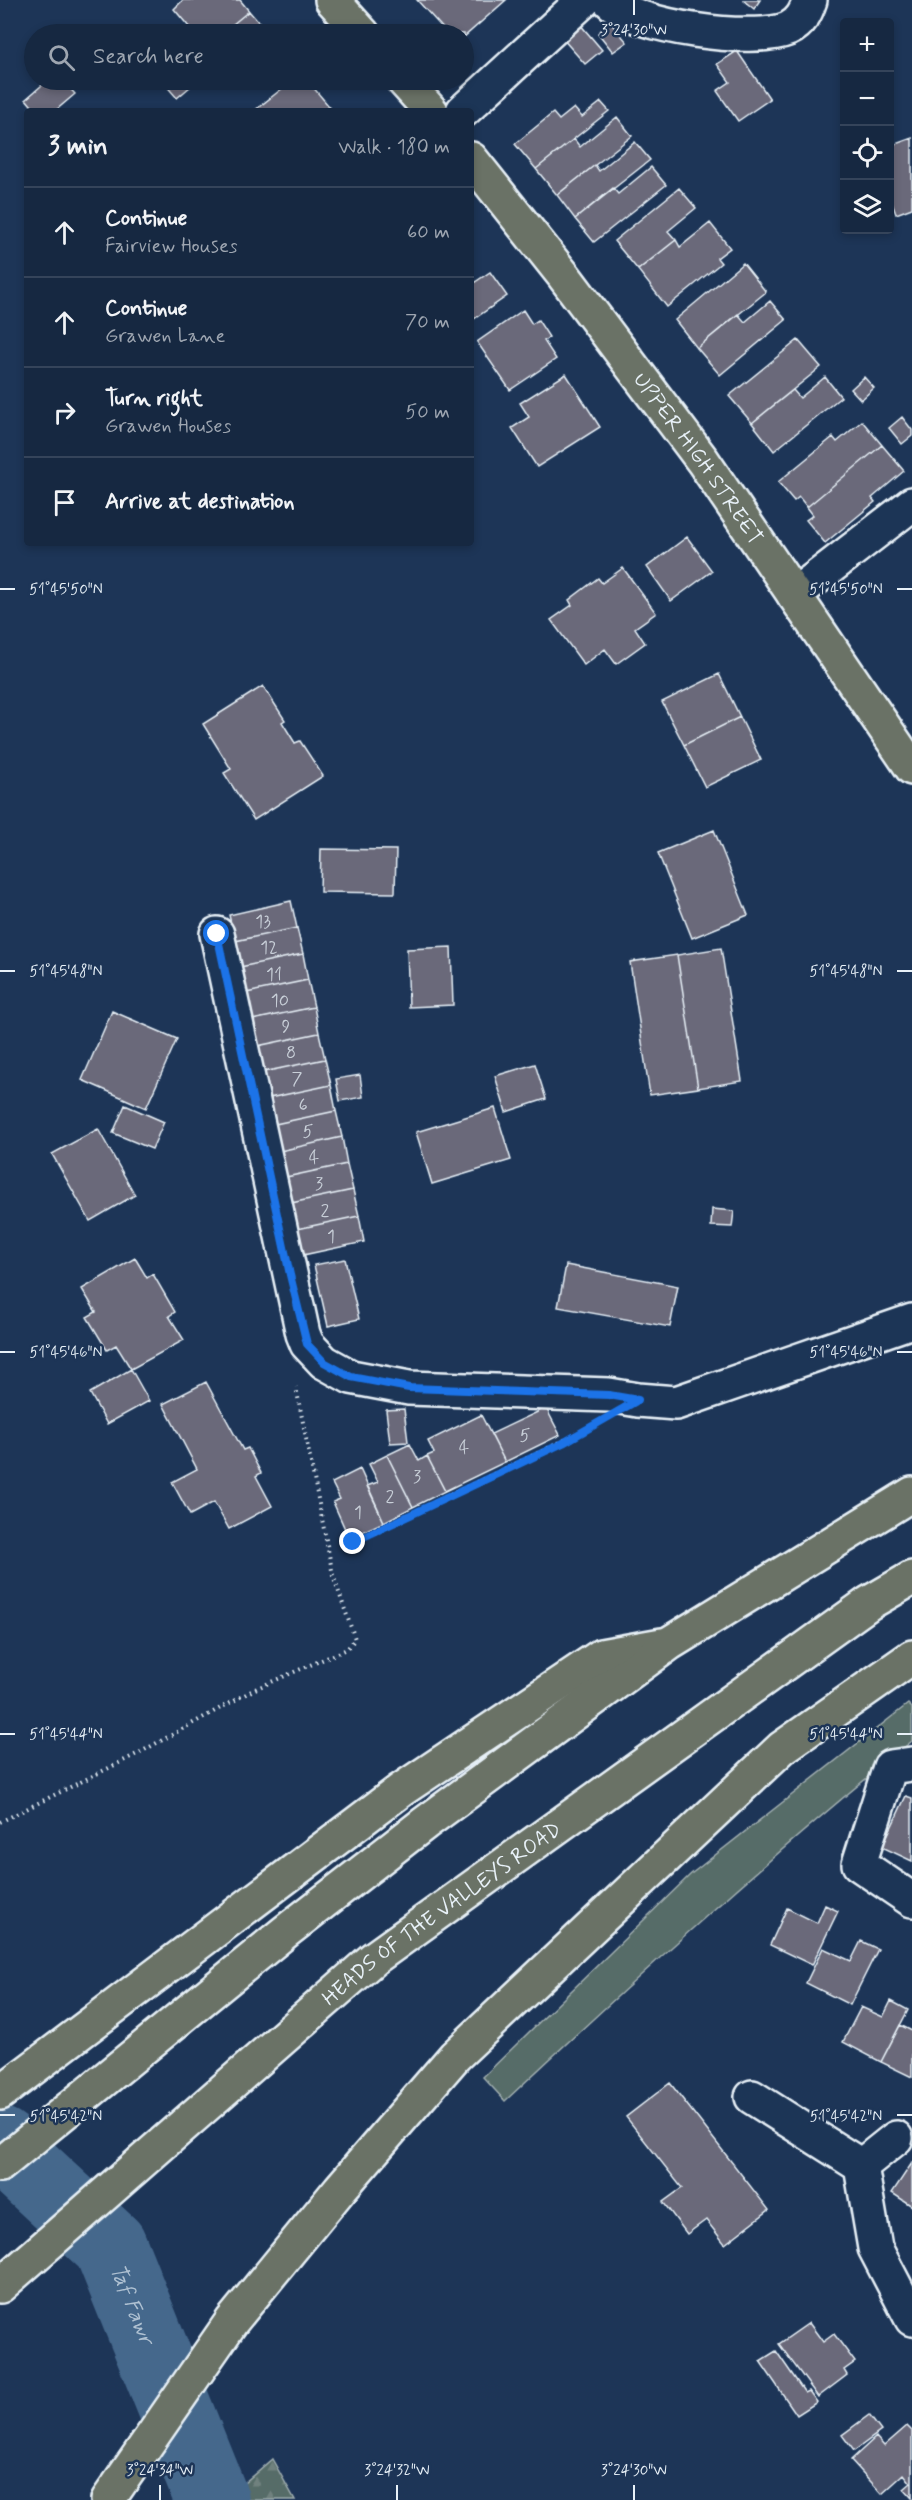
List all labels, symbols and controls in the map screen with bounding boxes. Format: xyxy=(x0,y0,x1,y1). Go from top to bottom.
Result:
map controls xyxy=(840,18,894,234)
button: + xyxy=(840,18,894,72)
text: 3°24'30"W xyxy=(601,21,667,41)
search box xyxy=(24,24,474,90)
icon: search xyxy=(45,41,78,74)
text: Search here xyxy=(93,43,204,71)
button: − xyxy=(840,72,894,126)
button: locate xyxy=(840,126,894,180)
text: 3 min xyxy=(48,130,108,164)
text: Walk · 180 m xyxy=(338,134,450,161)
button: layers xyxy=(840,180,894,234)
text: Continue xyxy=(105,205,187,233)
icon: ahead xyxy=(48,216,81,249)
text: 60 m xyxy=(407,219,450,246)
text: Fairview Houses xyxy=(105,233,238,260)
text: Continue xyxy=(105,295,187,323)
icon: ahead xyxy=(48,306,81,339)
text: 70 m xyxy=(405,309,450,336)
text: Grawen Lane xyxy=(105,323,225,350)
street label: UPPER HIGH STREET xyxy=(626,367,769,551)
text: Turn right xyxy=(105,385,203,413)
icon: right xyxy=(48,396,81,429)
text: 50 m xyxy=(405,399,450,426)
text: Grawen Houses xyxy=(105,413,231,440)
icon: arrive xyxy=(48,486,81,519)
text: Arrive at destination xyxy=(105,488,295,516)
text: 51°45'50"N xyxy=(29,580,103,600)
text: 51°45'50"N xyxy=(809,580,883,600)
house number: 13 xyxy=(255,910,271,934)
route start xyxy=(203,920,229,946)
house number: 12 xyxy=(260,936,278,960)
text: 51°45'48"N xyxy=(30,962,102,982)
text: 51°45'48"N xyxy=(810,962,882,982)
house number: 11 xyxy=(266,963,282,987)
house number: 10 xyxy=(271,989,289,1013)
house number: 9 xyxy=(282,1015,291,1039)
house number: 8 xyxy=(286,1041,296,1065)
house number: 7 xyxy=(292,1067,303,1091)
house number: 6 xyxy=(298,1093,308,1117)
house number: 5 xyxy=(303,1120,314,1144)
house number: 4 xyxy=(309,1146,319,1170)
house number: 3 xyxy=(315,1172,323,1196)
house number: 2 xyxy=(321,1199,330,1223)
house number: 1 xyxy=(327,1225,335,1249)
text: 51°45'46"N xyxy=(30,1343,102,1363)
text: 51°45'46"N xyxy=(810,1343,882,1363)
house number: 5 xyxy=(520,1424,531,1448)
house number: 4 xyxy=(459,1436,469,1460)
house number: 3 xyxy=(413,1465,421,1489)
house number: 2 xyxy=(386,1485,395,1509)
house number: 1 xyxy=(354,1501,362,1525)
route end xyxy=(339,1528,365,1554)
text: 51°45'44"N xyxy=(29,1725,103,1745)
text: 51°45'44"N xyxy=(809,1725,883,1745)
street label: HEADS OF THE VALLEYS ROAD xyxy=(316,1815,567,2013)
text: 51°45'42"N xyxy=(30,2107,102,2127)
text: 51°45'42"N xyxy=(810,2107,882,2127)
water label: Taf Fawr xyxy=(103,2260,161,2351)
text: 3°24'34"W xyxy=(127,2461,193,2481)
text: 3°24'32"W xyxy=(364,2461,430,2481)
text: 3°24'30"W xyxy=(601,2461,667,2481)

